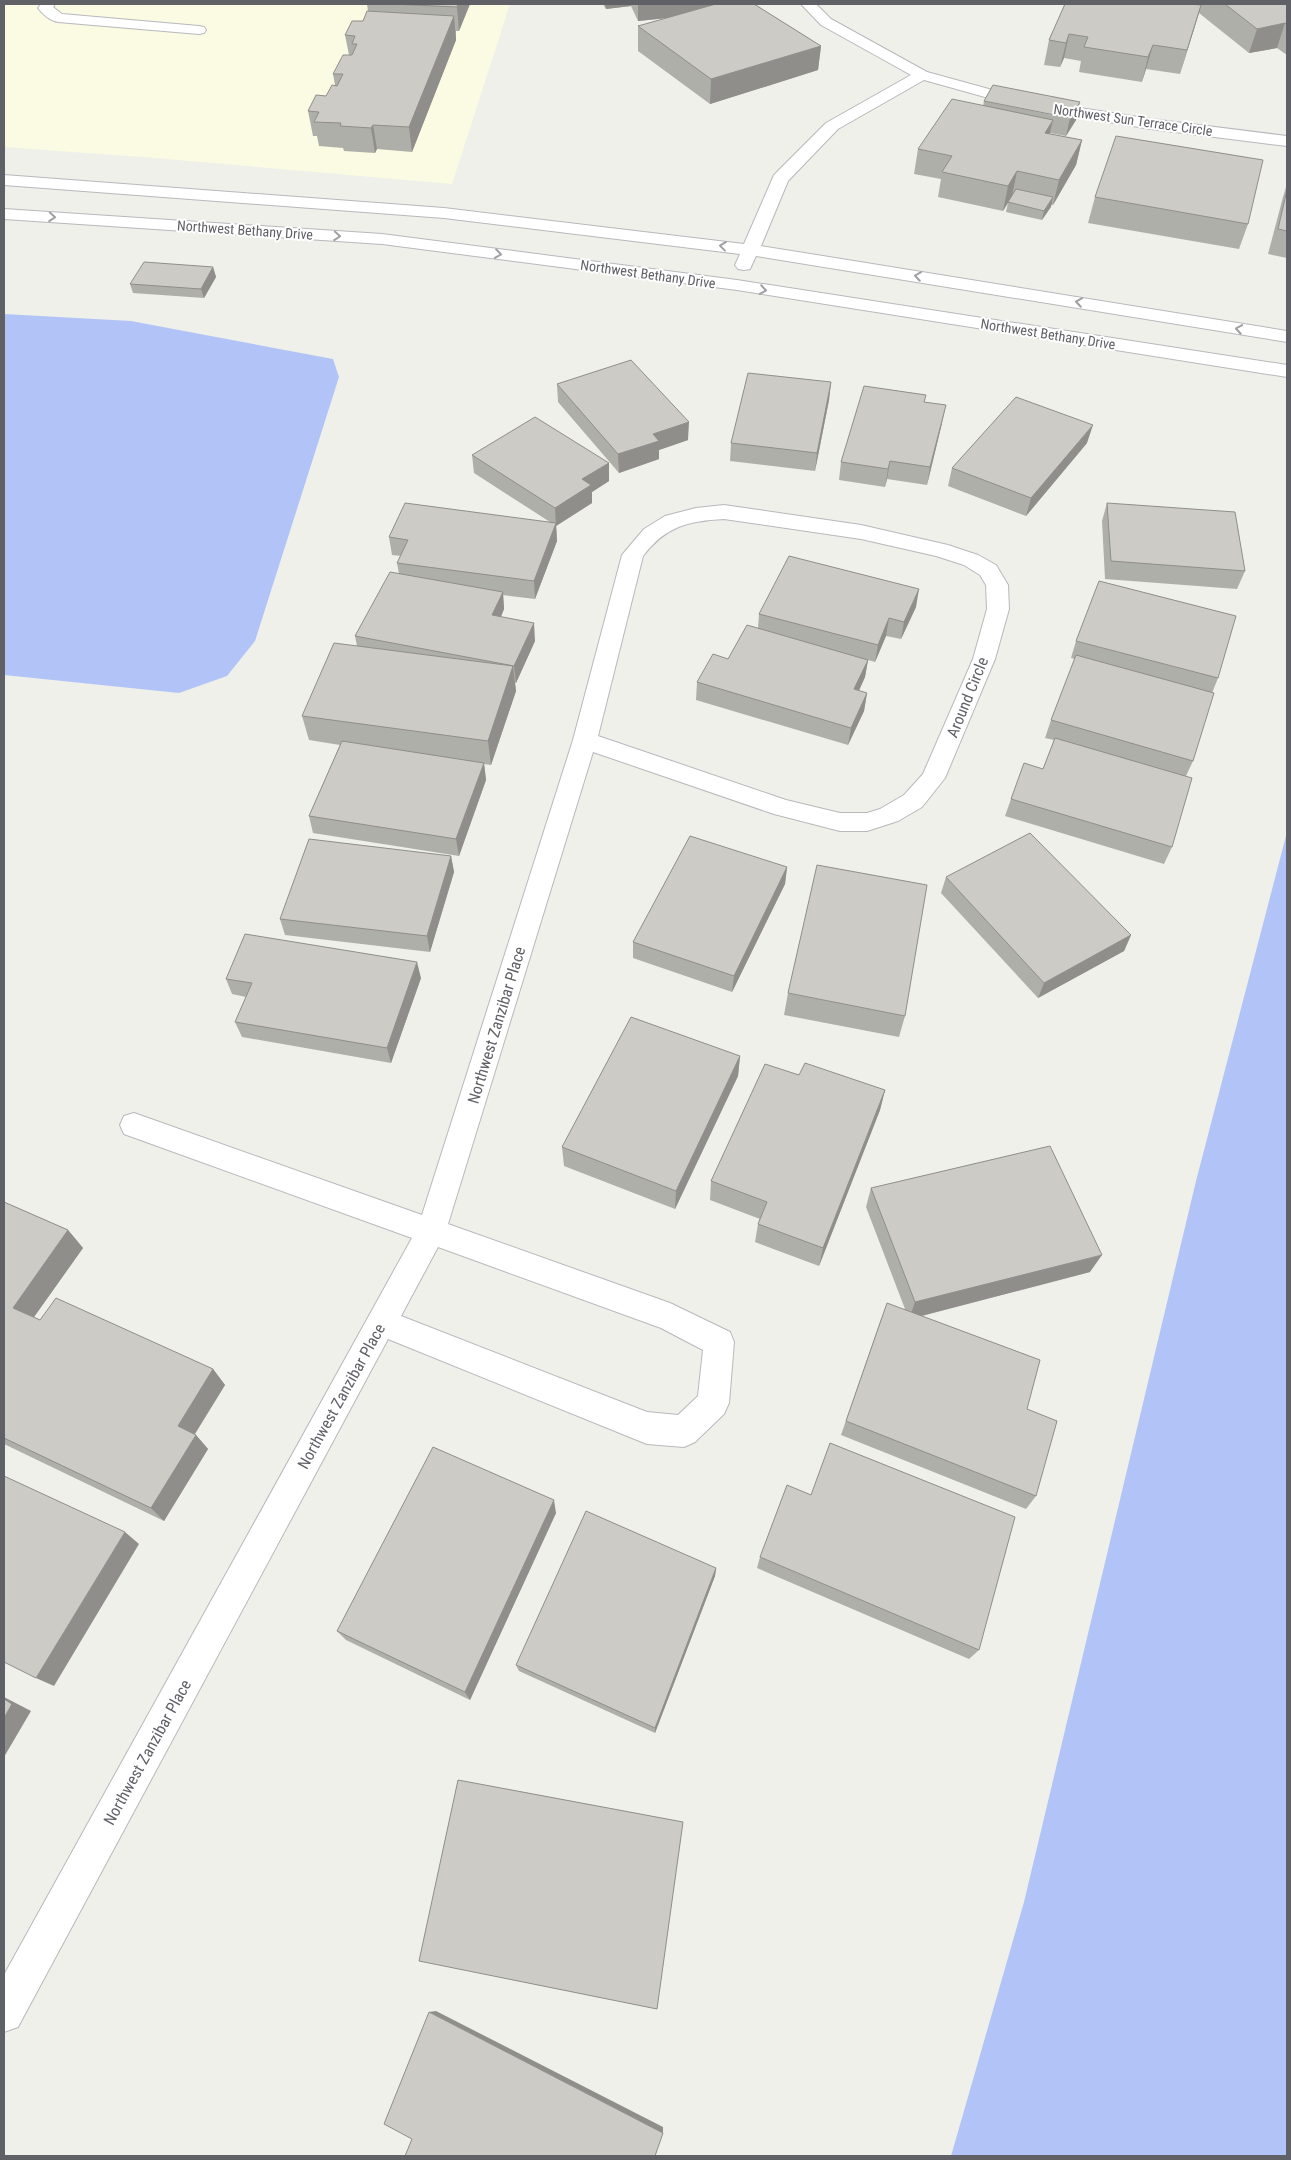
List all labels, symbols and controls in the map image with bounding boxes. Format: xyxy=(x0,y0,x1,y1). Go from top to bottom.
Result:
street label: Northwest Sun Terrace Circle xyxy=(1053,101,1214,139)
one-way arrow xyxy=(49,211,57,222)
street label: Northwest Bethany Drive xyxy=(177,217,314,243)
one-way arrow xyxy=(333,230,341,241)
one-way arrow xyxy=(719,241,727,252)
one-way arrow xyxy=(495,248,503,259)
street label: Northwest Bethany Drive xyxy=(579,257,717,291)
one-way arrow xyxy=(914,272,923,282)
one-way arrow xyxy=(759,284,768,294)
one-way arrow xyxy=(1075,298,1083,308)
street label: Northwest Bethany Drive xyxy=(979,315,1117,353)
one-way arrow xyxy=(1235,324,1244,334)
street label: Around Circle xyxy=(943,654,992,740)
street label: Northwest Zanzibar Place xyxy=(464,944,529,1106)
street label: Northwest Zanzibar Place xyxy=(294,1320,389,1472)
street label: Northwest Zanzibar Place xyxy=(100,1676,195,1828)

